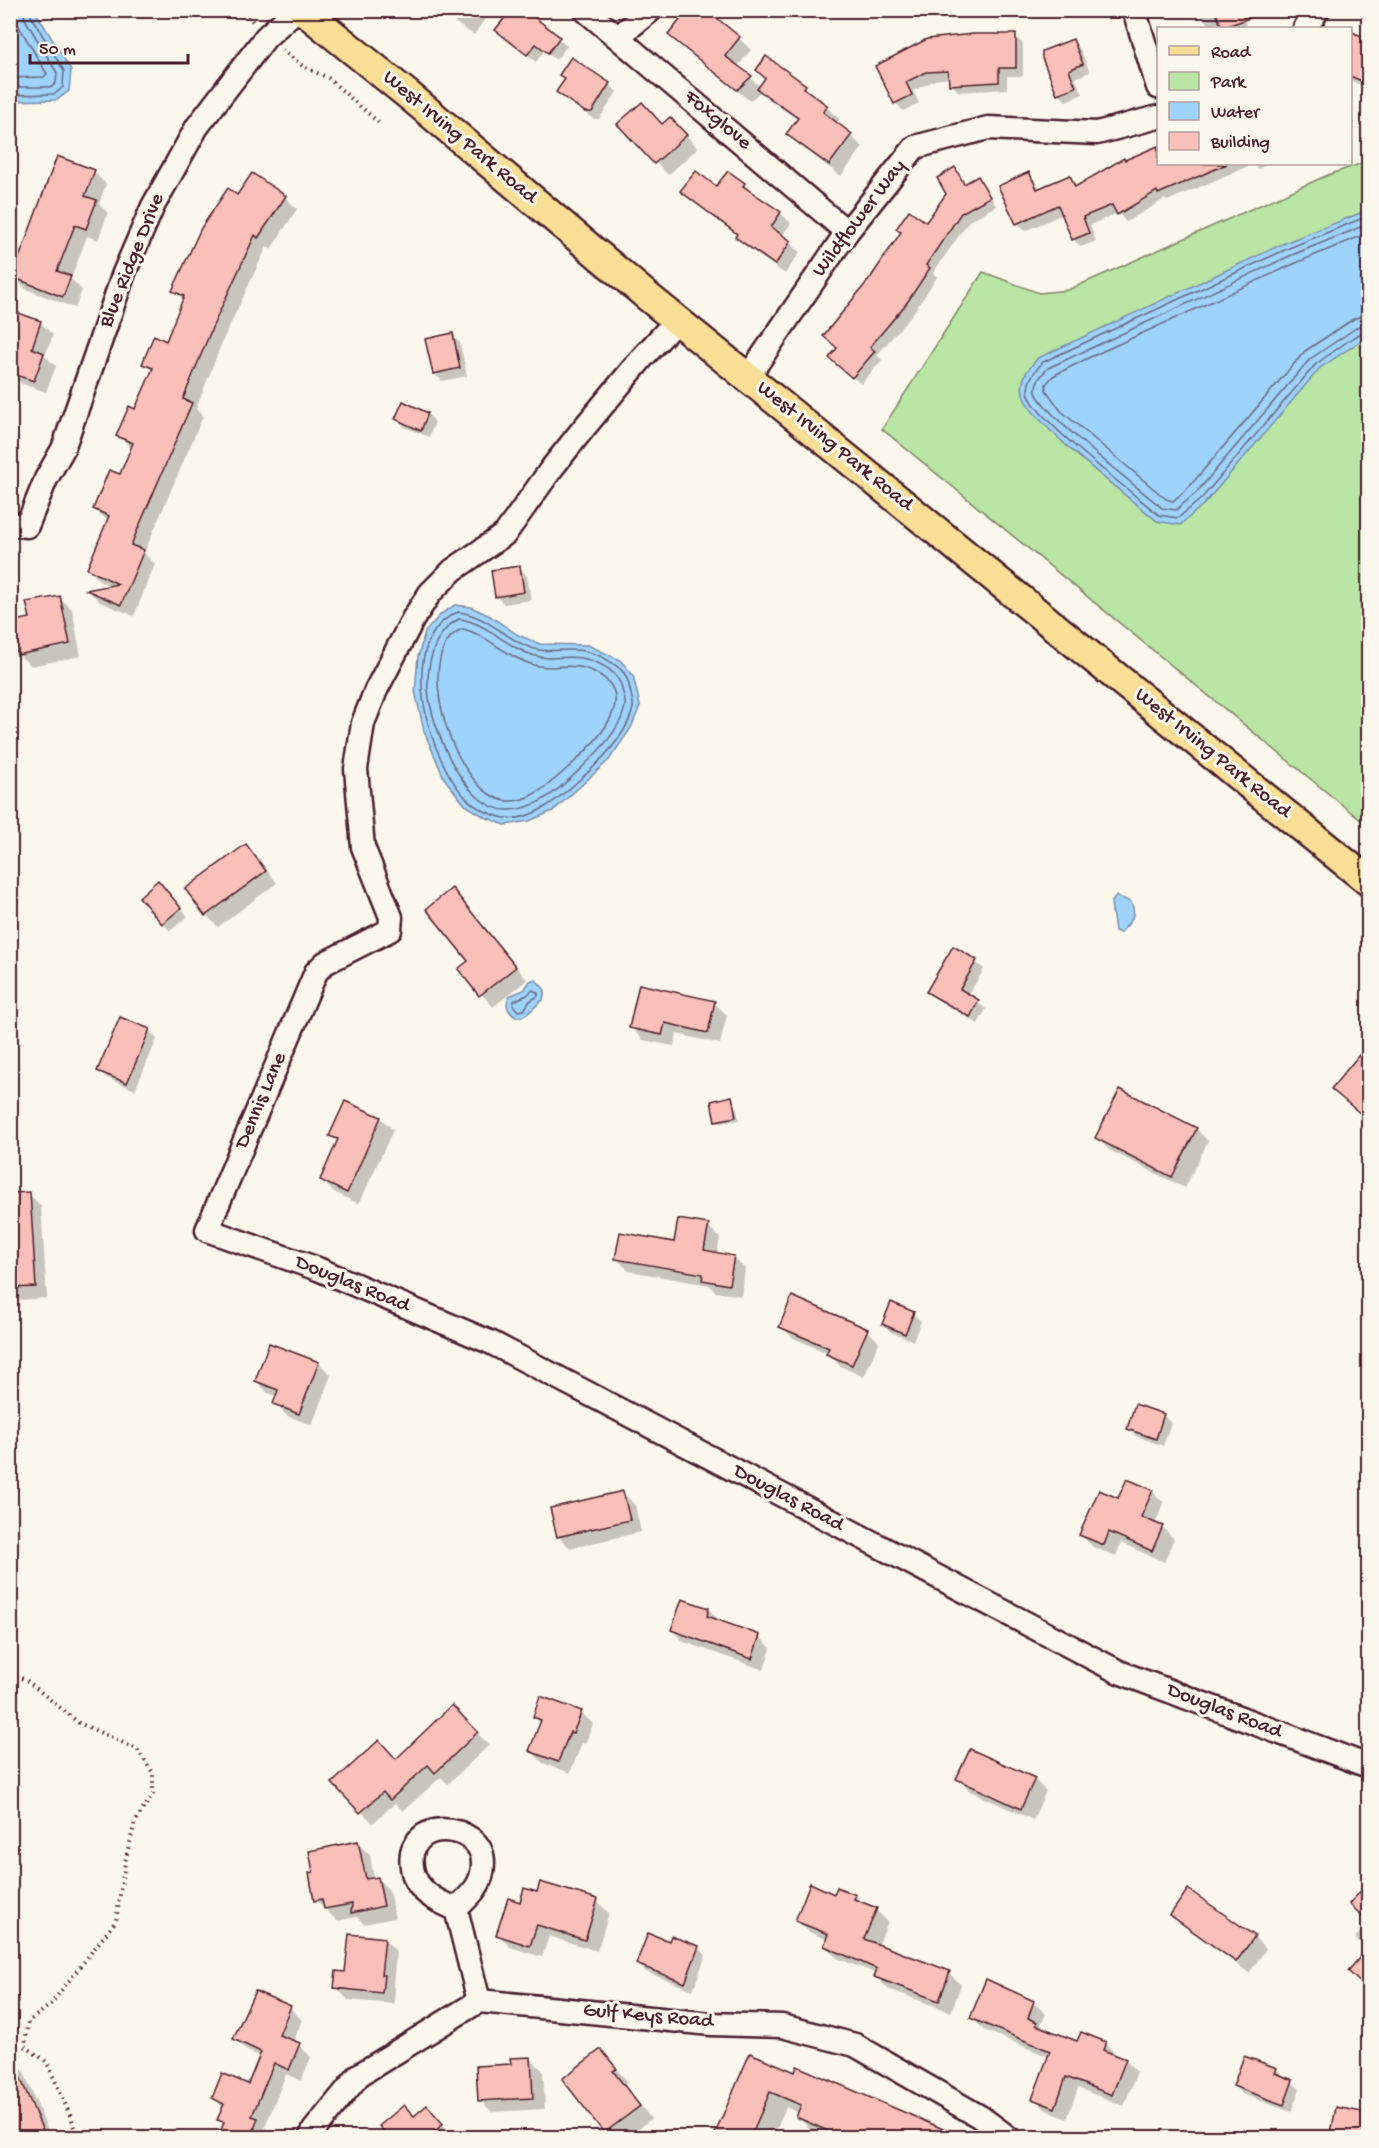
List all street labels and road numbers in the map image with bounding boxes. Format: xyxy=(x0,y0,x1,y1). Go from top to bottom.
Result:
street label: West Irving Park Road xyxy=(377,66,543,211)
street label: Foxglove xyxy=(677,85,757,157)
street label: Wildflower Way xyxy=(808,155,912,283)
street label: Blue Ridge Drive xyxy=(94,189,172,333)
street label: West Irving Park Road xyxy=(751,376,919,519)
street label: West Irving Park Road xyxy=(1129,683,1297,826)
street label: Dennis Lane xyxy=(230,1048,294,1155)
street label: Douglas Road xyxy=(289,1250,414,1320)
street label: Douglas Road xyxy=(727,1459,849,1539)
street label: Douglas Road xyxy=(1161,1678,1287,1746)
street label: Gulf Keys Road xyxy=(582,1999,716,2035)

